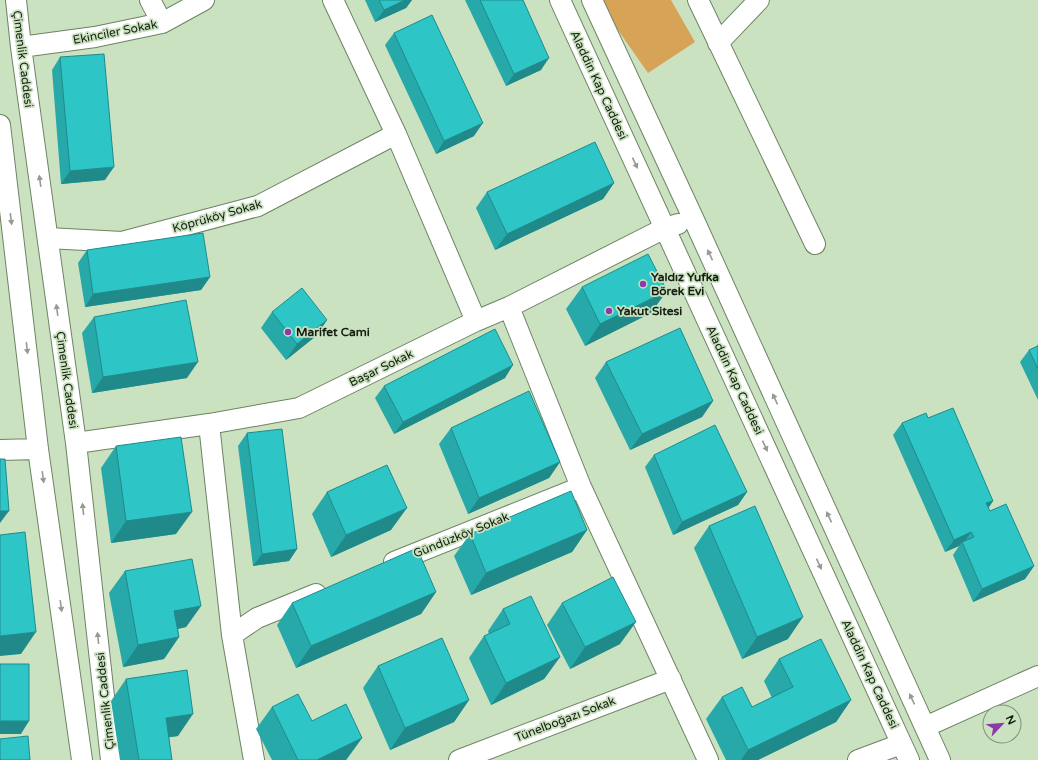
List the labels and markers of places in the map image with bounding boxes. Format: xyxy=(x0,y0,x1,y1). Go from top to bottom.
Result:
place label: Yaldız Yufka Börek Evi xyxy=(651,270,719,298)
marker: Yaldız Yufka Börek Evi xyxy=(638,279,648,289)
place label: Yakut Sitesi xyxy=(617,304,682,318)
marker: Yakut Sitesi xyxy=(604,306,614,316)
place label: Marifet Cami xyxy=(296,325,370,339)
marker: Marifet Cami xyxy=(283,327,293,337)

